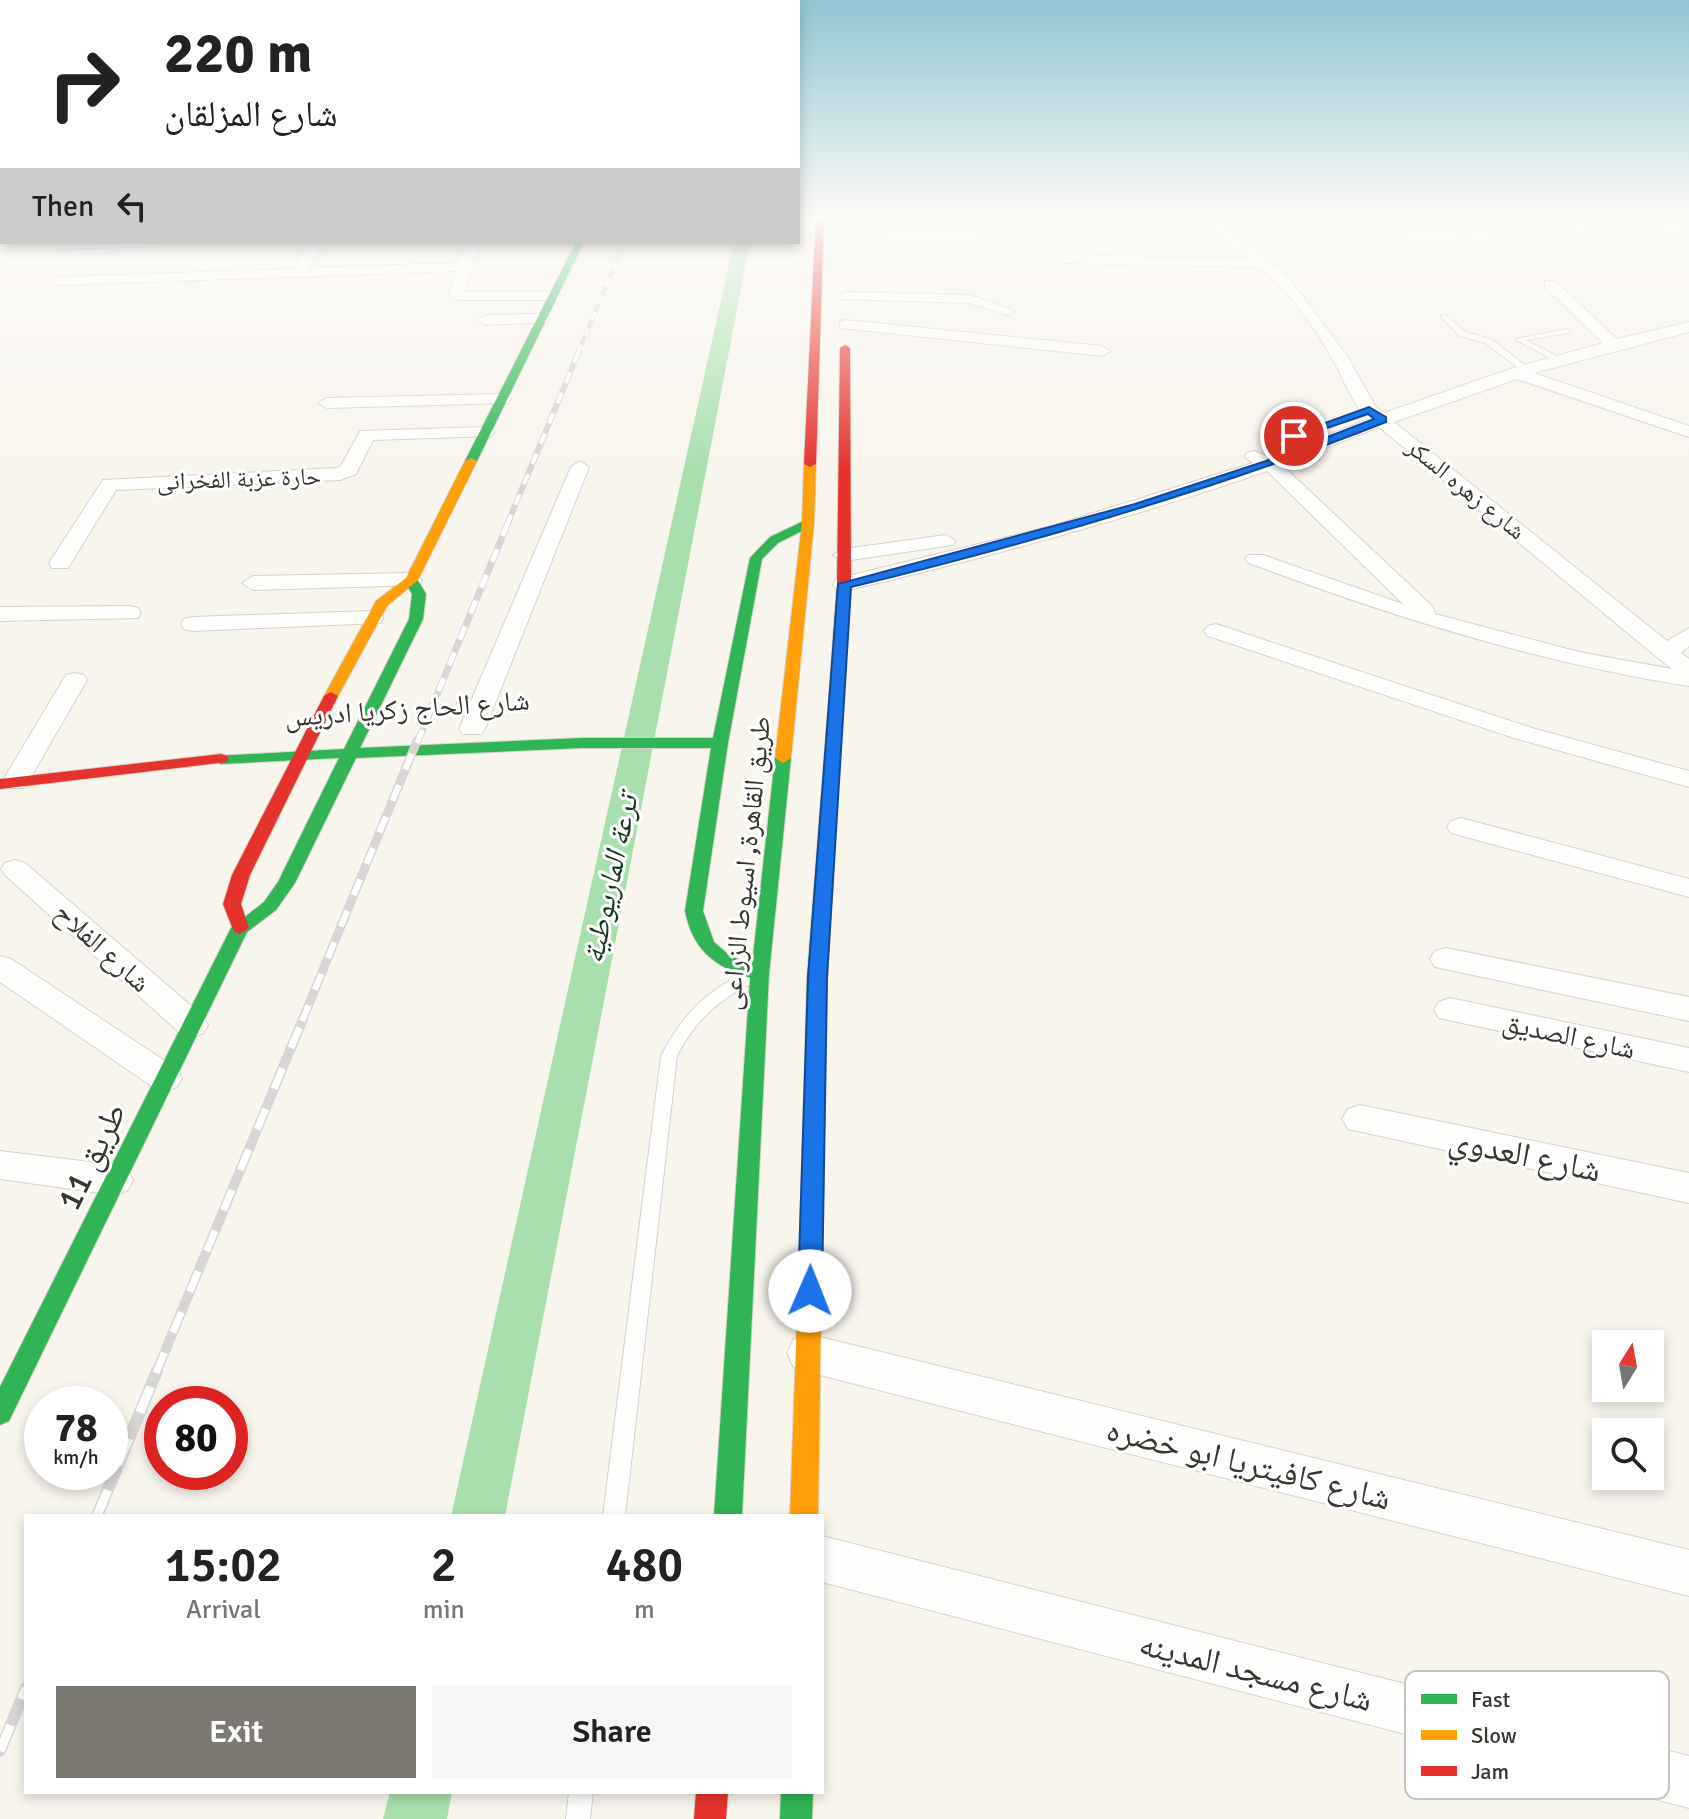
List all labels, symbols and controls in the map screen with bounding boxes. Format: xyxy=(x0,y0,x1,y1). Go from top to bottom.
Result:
text: 220 m xyxy=(164,19,312,88)
icon: right xyxy=(32,32,136,136)
text: شارع المزلقان xyxy=(164,92,338,137)
icon: left xyxy=(110,184,154,228)
text: Then xyxy=(32,188,94,225)
pin xyxy=(1260,402,1328,470)
icon: arrive xyxy=(1272,414,1316,458)
street label: شارع زهره السكر xyxy=(1400,431,1532,546)
street label: حارة عزبة الفخرانى xyxy=(156,461,322,497)
street label: شارع الحاج زكريا ادريس xyxy=(283,683,531,735)
street label: طريق القاهرة, اسيوط الزراعى xyxy=(714,714,778,1012)
water label: ترعة الماريوطية xyxy=(575,785,648,967)
street label: شارع الفلاح xyxy=(47,896,157,1000)
street label: شارع الصديق xyxy=(1499,1005,1638,1067)
street label: طريق 11 xyxy=(48,1096,136,1217)
street label: شارع العدوي xyxy=(1444,1118,1605,1197)
position arrow xyxy=(768,1249,852,1333)
north arrow xyxy=(1592,1330,1664,1402)
map controls xyxy=(1592,1330,1664,1490)
speed limit sign: 80 xyxy=(144,1386,248,1490)
text: 78 xyxy=(54,1403,98,1453)
street label: شارع كافيتريا ابو خضره xyxy=(1102,1408,1395,1520)
button: search xyxy=(1592,1418,1664,1490)
text: km/h xyxy=(53,1445,99,1470)
text: 15:02 xyxy=(165,1536,282,1595)
text: 2 xyxy=(431,1536,457,1595)
text: 480 xyxy=(605,1536,683,1595)
text: Arrival xyxy=(186,1594,261,1626)
text: min xyxy=(423,1594,465,1626)
text: m xyxy=(634,1594,655,1626)
street label: شارع مسجد المدينه xyxy=(1135,1623,1377,1721)
legend xyxy=(1405,1671,1669,1799)
button: Exit xyxy=(56,1686,416,1778)
button: Share xyxy=(432,1686,792,1778)
text: Fast xyxy=(1471,1686,1511,1713)
text: Slow xyxy=(1471,1722,1517,1749)
text: Jam xyxy=(1471,1758,1509,1785)

